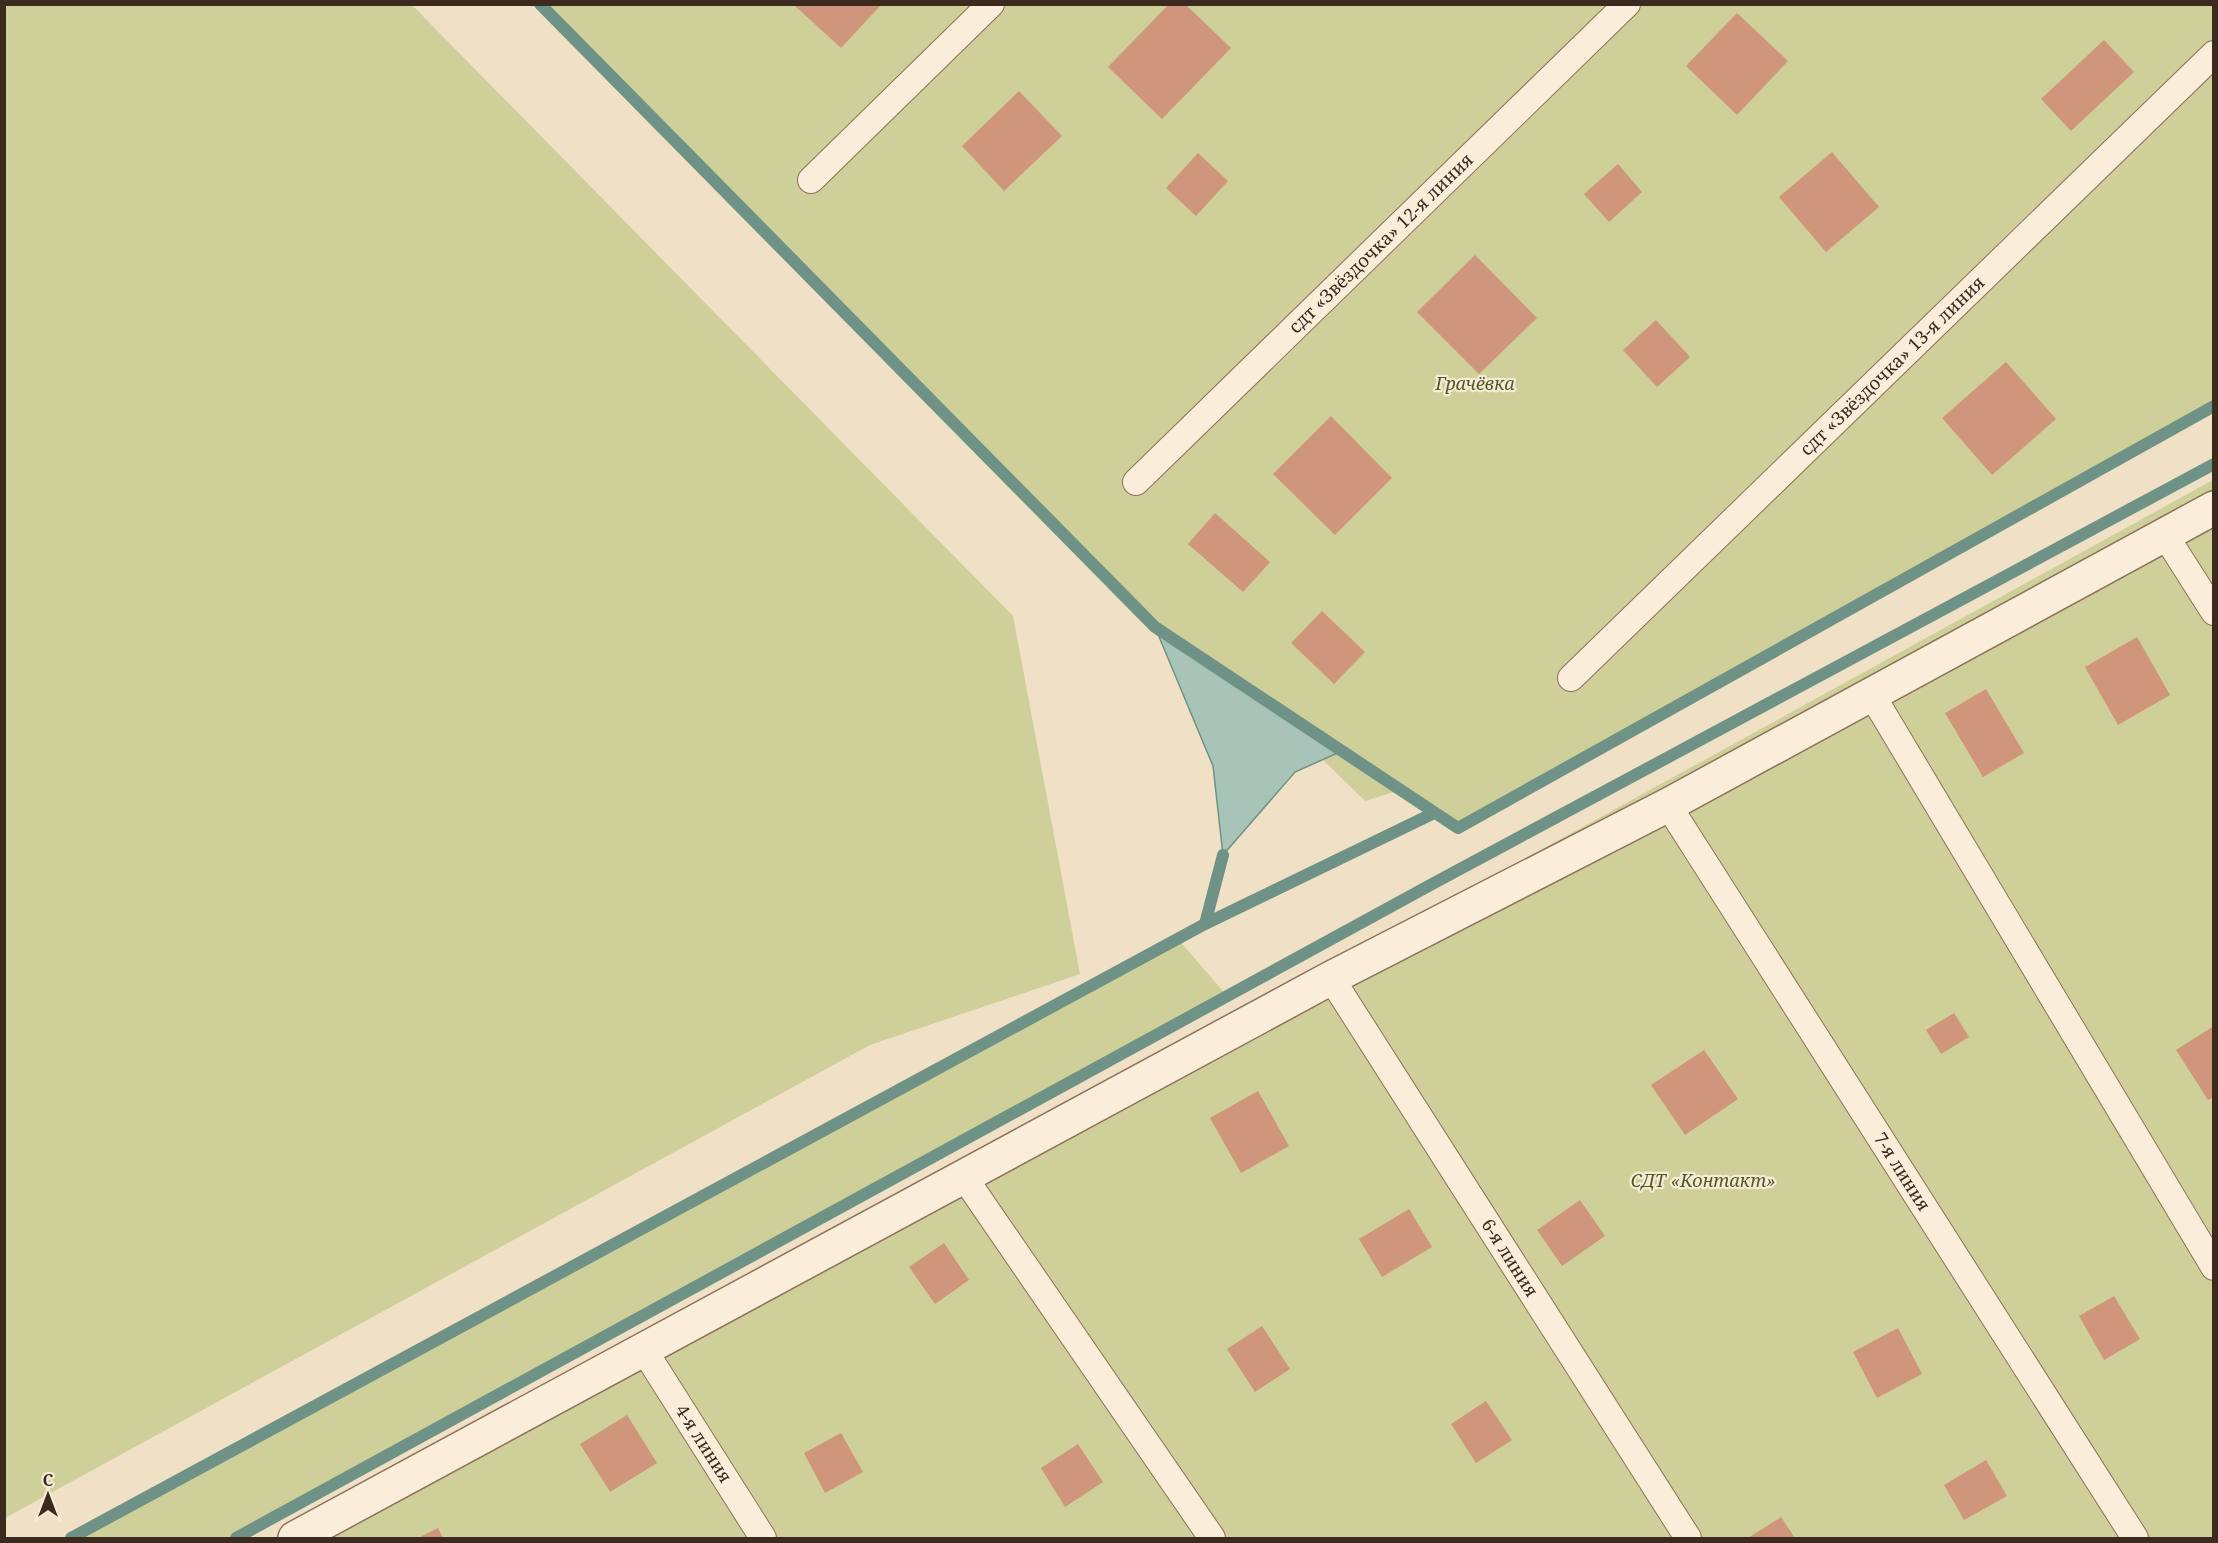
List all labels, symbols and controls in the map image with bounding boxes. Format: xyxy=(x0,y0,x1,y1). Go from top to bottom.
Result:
street label: сдт «Звёздочка» 12-я линия xyxy=(1283,147,1478,338)
street label: сдт «Звёздочка» 13-я линия xyxy=(1794,270,1989,460)
park label: Грачёвка xyxy=(1434,371,1515,395)
street label: 7-я линия xyxy=(1869,1128,1936,1215)
park label: СДТ «Контакт» xyxy=(1630,1168,1776,1192)
street label: 6-я линия xyxy=(1476,1214,1544,1301)
street label: 4-я линия xyxy=(670,1400,738,1487)
north arrow xyxy=(18,1465,78,1525)
text: С xyxy=(43,1469,53,1491)

